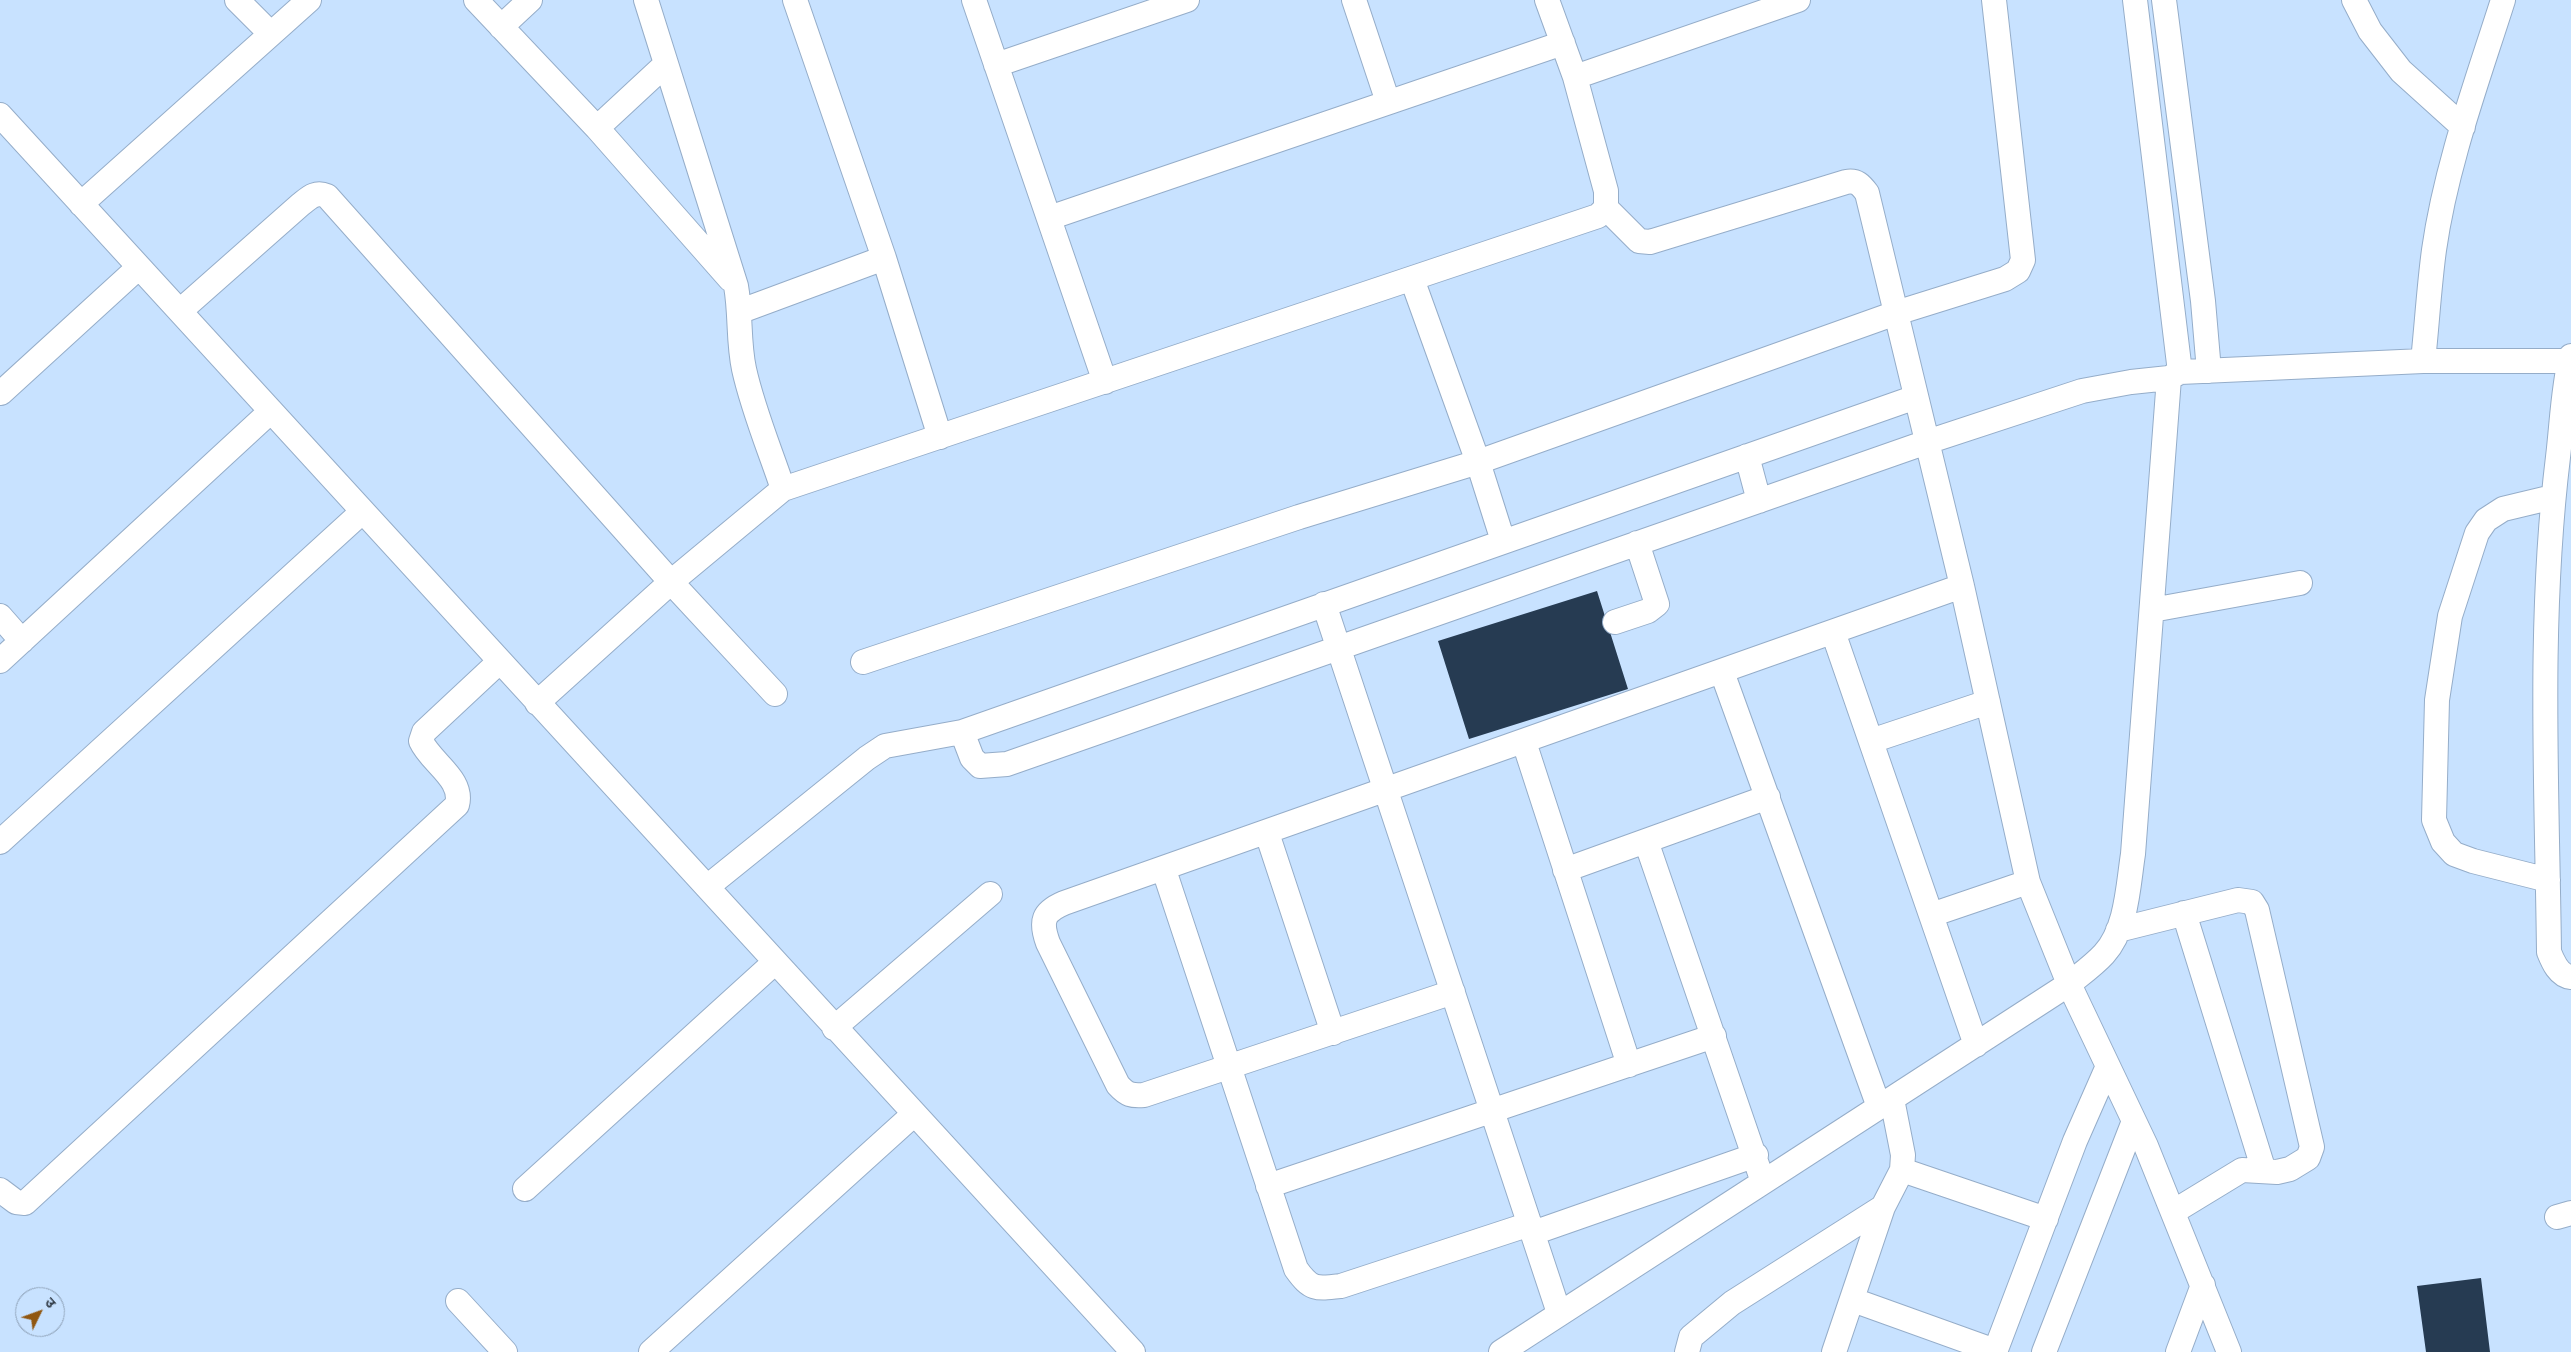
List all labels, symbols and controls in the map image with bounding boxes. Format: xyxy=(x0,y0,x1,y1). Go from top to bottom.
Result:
north arrow xyxy=(15,1287,65,1337)
text: उ xyxy=(40,1293,61,1312)

